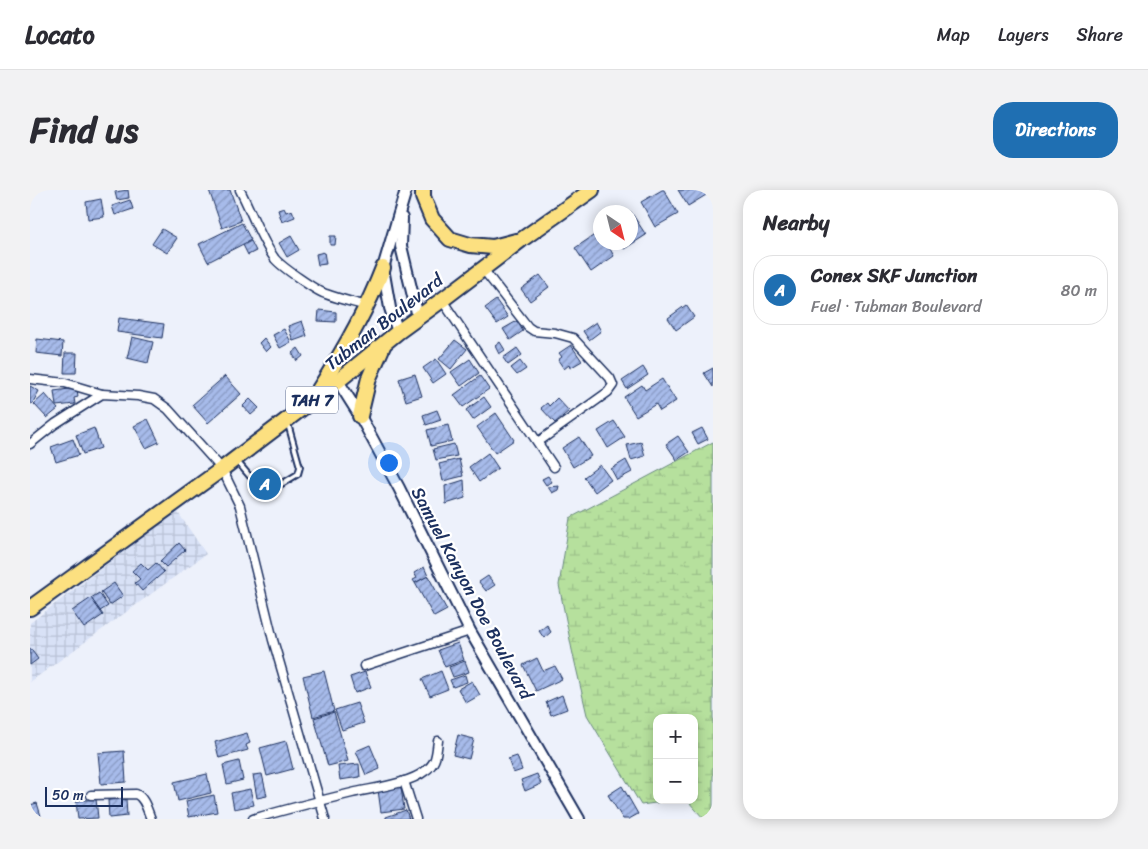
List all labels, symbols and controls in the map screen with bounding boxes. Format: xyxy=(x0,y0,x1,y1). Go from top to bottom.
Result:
text: Locato xyxy=(25,14,95,56)
text: Map xyxy=(937,19,970,51)
text: Layers xyxy=(998,19,1049,51)
text: Share xyxy=(1077,19,1123,51)
text: Find us xyxy=(30,99,138,161)
button: Directions xyxy=(993,102,1118,158)
text: Nearby xyxy=(763,204,829,242)
north arrow xyxy=(593,205,638,250)
text: Conex SKF Junction xyxy=(811,259,977,292)
street label: Tubman Boulevard xyxy=(317,264,452,379)
text: A xyxy=(775,276,785,305)
text: 80 m xyxy=(1061,276,1097,305)
text: Fuel · Tubman Boulevard xyxy=(811,292,982,321)
road number: TAH 7 xyxy=(286,386,338,414)
your location xyxy=(376,450,402,476)
pin: A xyxy=(249,465,281,503)
street label: Samuel Kanyon Doe Boulevard xyxy=(402,481,543,707)
map controls xyxy=(653,714,698,804)
button: + xyxy=(653,714,698,759)
button: − xyxy=(653,759,698,804)
text: 50 m xyxy=(52,783,84,808)
scale bar xyxy=(45,784,122,807)

